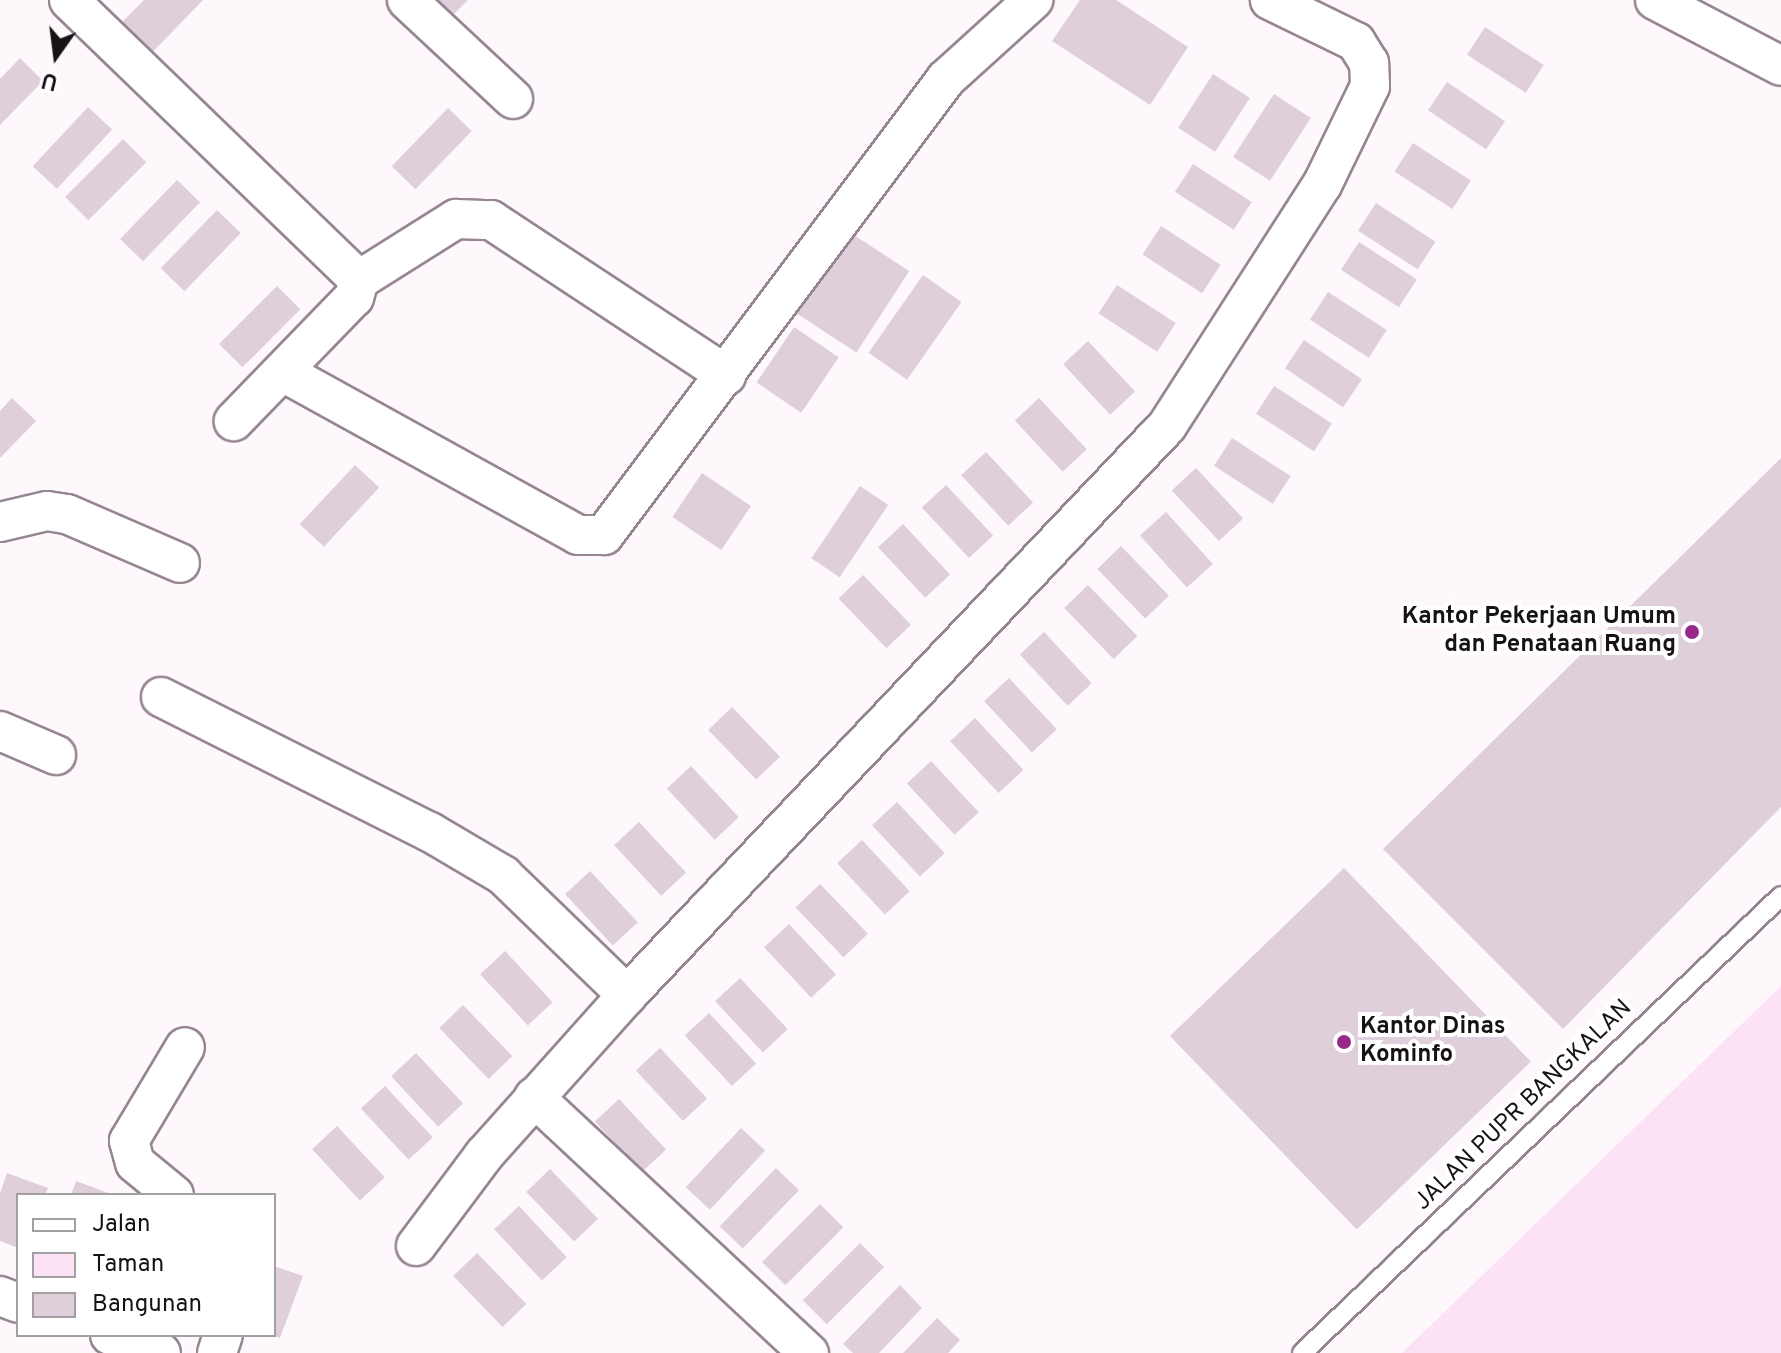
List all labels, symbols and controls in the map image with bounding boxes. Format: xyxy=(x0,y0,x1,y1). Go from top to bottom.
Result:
north arrow xyxy=(16,16,96,96)
text: U xyxy=(39,65,61,95)
place label: Kantor Pekerjaan Umum dan Penataan Ruang xyxy=(1402,604,1676,660)
marker: Kantor Pekerjaan Umum dan Penataan Ruang xyxy=(1683,623,1701,641)
street label: JALAN PUPR BANGKALAN xyxy=(1409,995,1639,1217)
place label: Kantor Dinas Kominfo xyxy=(1360,1014,1506,1070)
marker: Kantor Dinas Kominfo xyxy=(1335,1033,1353,1051)
legend xyxy=(16,1193,276,1337)
text: Jalan xyxy=(92,1210,150,1240)
text: Taman xyxy=(92,1250,164,1280)
text: Bangunan xyxy=(92,1290,202,1320)

